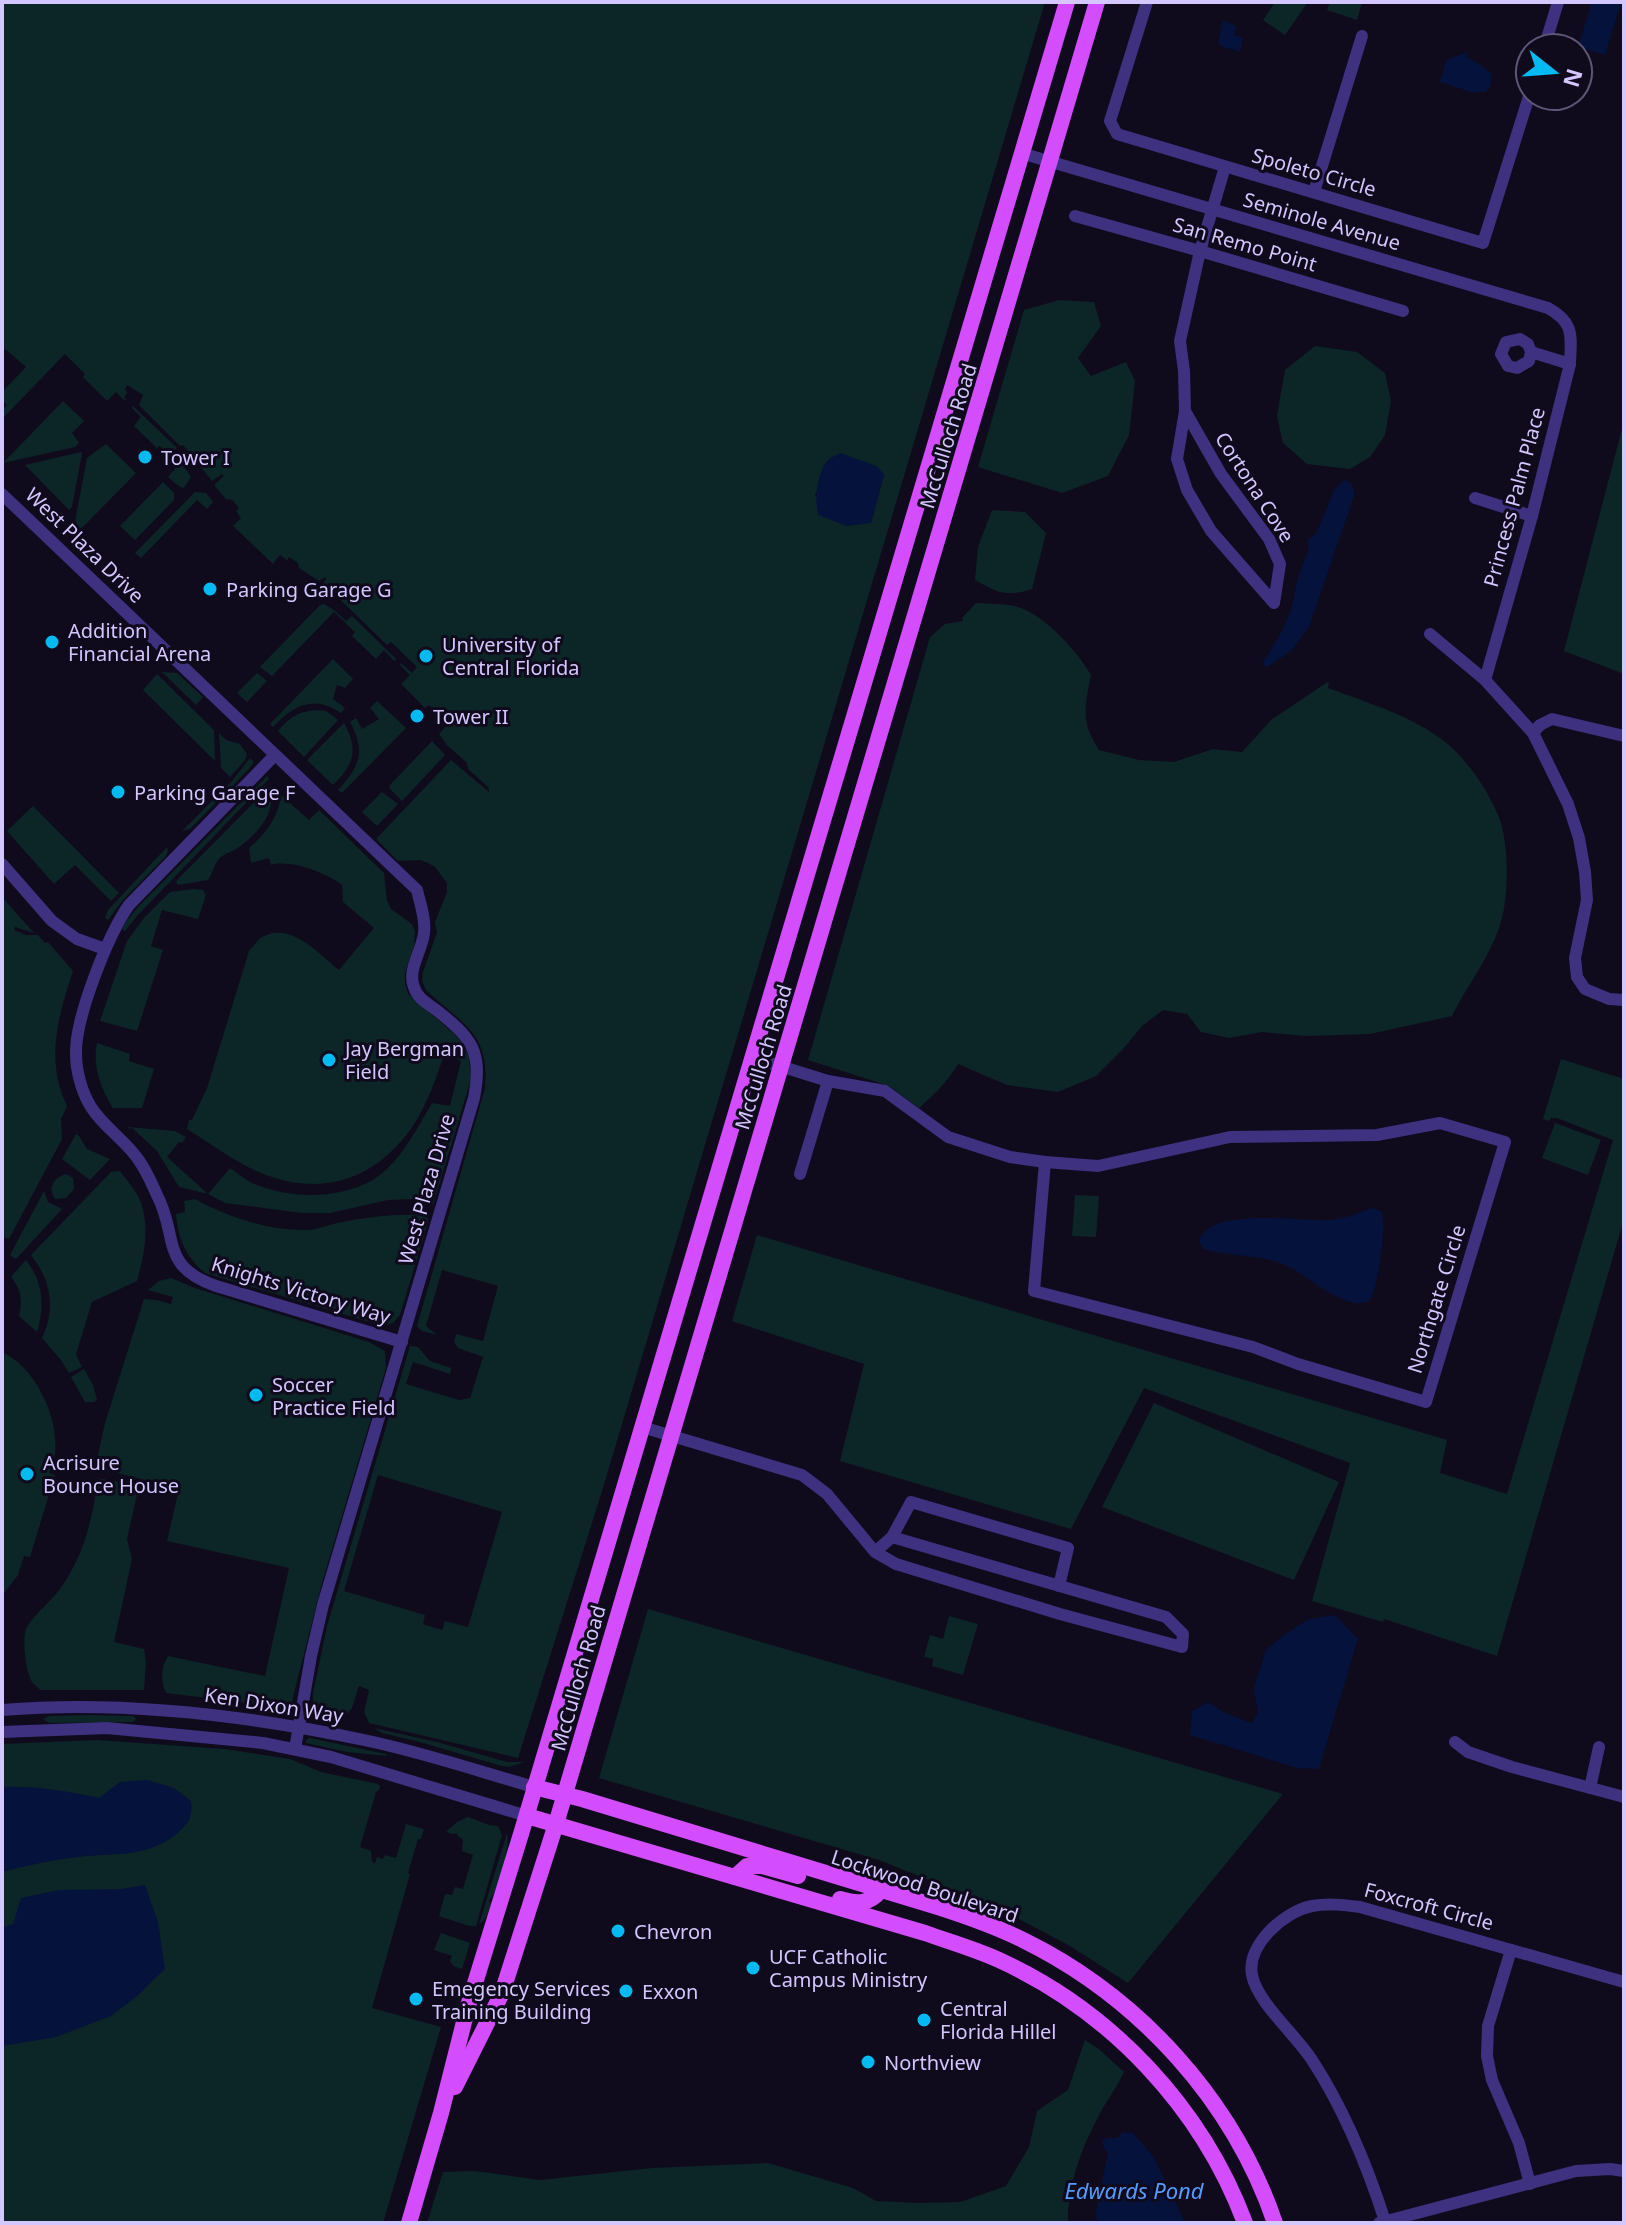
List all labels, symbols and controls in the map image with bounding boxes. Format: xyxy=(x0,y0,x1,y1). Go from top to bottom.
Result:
north arrow xyxy=(1514,32,1594,112)
text: N xyxy=(1557,65,1591,91)
street label: Spoleto Circle xyxy=(1249,141,1379,203)
street label: Seminole Avenue xyxy=(1240,186,1404,256)
street label: San Remo Point xyxy=(1170,211,1320,277)
street label: McCulloch Road xyxy=(913,360,983,512)
street label: Princess Palm Place xyxy=(1477,404,1551,590)
street label: Cortona Cove xyxy=(1209,426,1301,548)
place label: Tower I xyxy=(161,444,230,471)
marker: Tower I xyxy=(136,448,154,466)
street label: West Plaza Drive xyxy=(20,481,150,609)
place label: Parking Garage G xyxy=(226,576,391,603)
marker: Parking Garage G xyxy=(201,580,219,598)
place label: Addition Financial Arena xyxy=(68,617,211,667)
place label: University of Central Florida xyxy=(442,631,580,681)
marker: Addition Financial Arena xyxy=(43,633,61,651)
marker: University of Central Florida xyxy=(417,647,435,665)
place label: Tower II xyxy=(433,703,508,730)
marker: Tower II xyxy=(408,707,426,725)
place label: Parking Garage F xyxy=(134,779,295,806)
marker: Parking Garage F xyxy=(109,783,127,801)
street label: McCulloch Road xyxy=(728,981,798,1133)
place label: Jay Bergman Field xyxy=(343,1035,464,1085)
marker: Jay Bergman Field xyxy=(320,1051,338,1069)
street label: West Plaza Drive xyxy=(392,1111,460,1267)
street label: Northgate Circle xyxy=(1401,1221,1471,1377)
street label: Knights Victory Way xyxy=(208,1250,395,1330)
place label: Soccer Practice Field xyxy=(272,1371,396,1421)
marker: Soccer Practice Field xyxy=(247,1386,265,1404)
place label: Acrisure Bounce House xyxy=(43,1449,179,1499)
marker: Acrisure Bounce House xyxy=(18,1465,36,1483)
street label: McCulloch Road xyxy=(544,1602,612,1754)
street label: Ken Dixon Way xyxy=(203,1681,346,1729)
street label: Lockwood Boulevard xyxy=(828,1843,1022,1929)
street label: Foxcroft Circle xyxy=(1361,1876,1497,1936)
place label: Chevron xyxy=(634,1918,712,1945)
marker: Chevron xyxy=(609,1922,627,1940)
place label: UCF Catholic Campus Ministry xyxy=(769,1943,928,1993)
marker: UCF Catholic Campus Ministry xyxy=(744,1959,762,1977)
place label: Emegency Services Training Building xyxy=(432,1975,610,2025)
place label: Exxon xyxy=(642,1978,698,2005)
marker: Exxon xyxy=(617,1982,635,2000)
marker: Emegency Services Training Building xyxy=(407,1990,425,2008)
place label: Central Florida Hillel xyxy=(940,1995,1057,2045)
marker: Central Florida Hillel xyxy=(915,2011,933,2029)
place label: Northview xyxy=(884,2049,981,2076)
marker: Northview xyxy=(859,2053,877,2071)
water label: Edwards Pond xyxy=(1064,2175,1205,2205)

